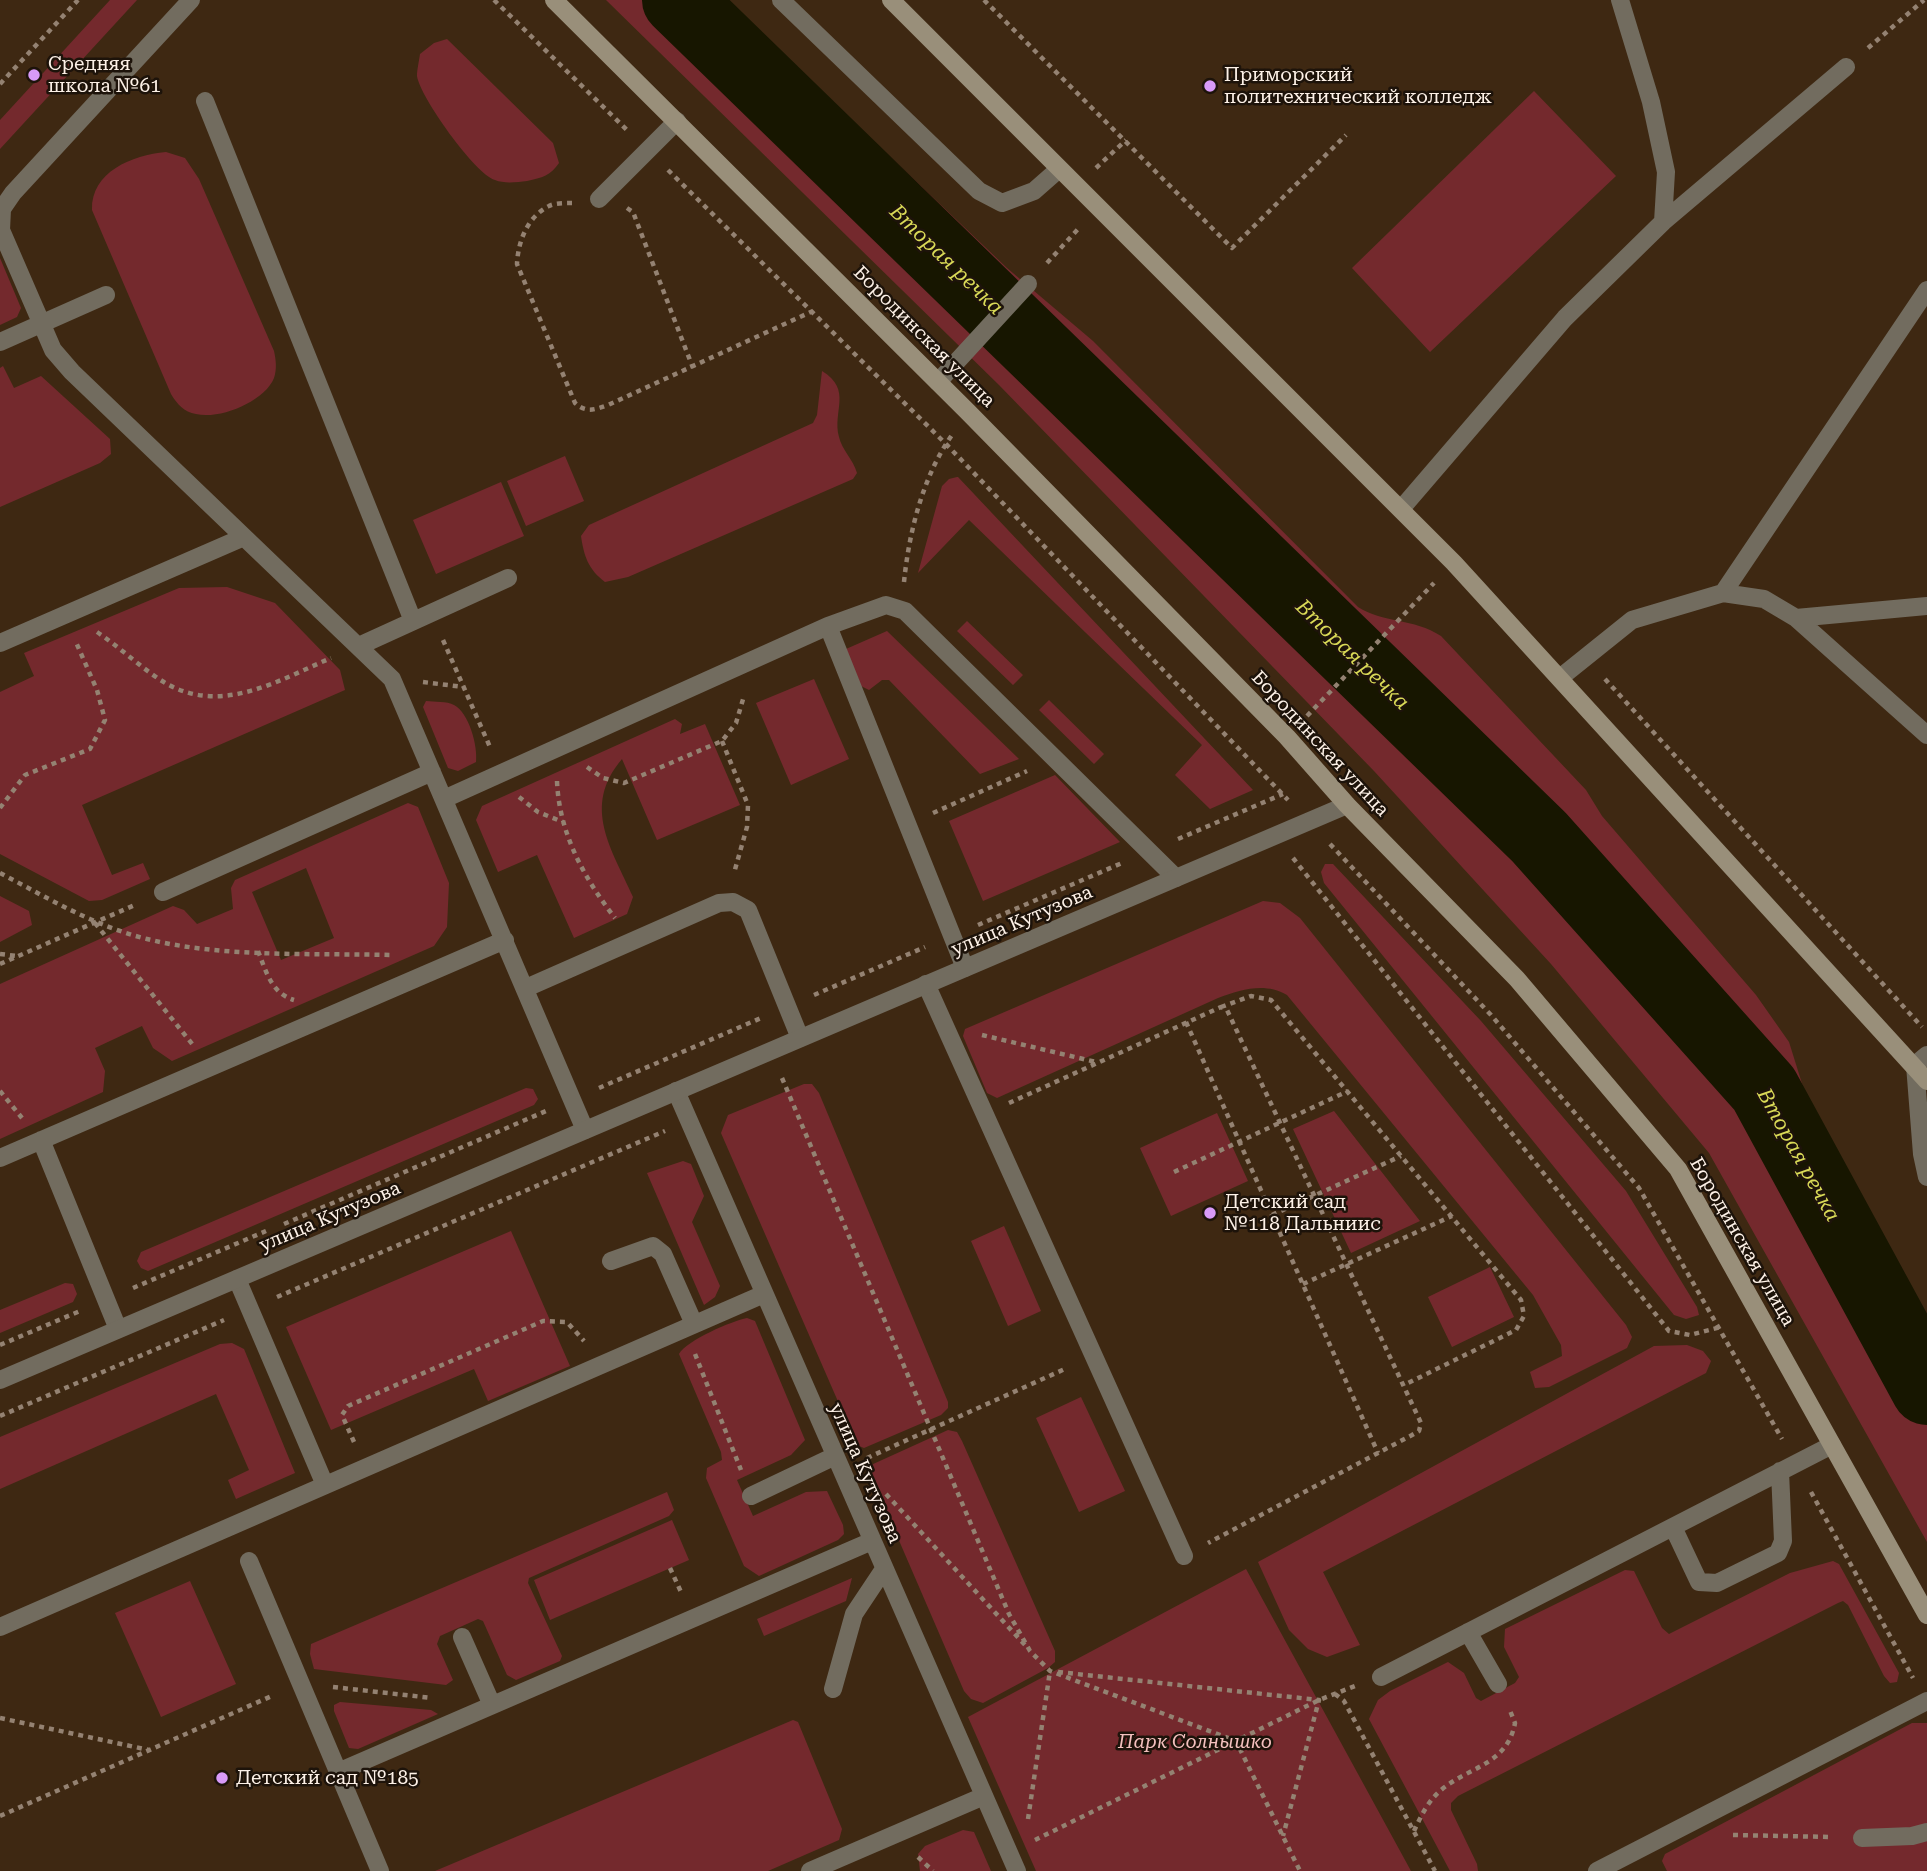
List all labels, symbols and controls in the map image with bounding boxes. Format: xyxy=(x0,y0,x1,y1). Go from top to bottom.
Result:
place label: Средняя школа №61 xyxy=(48,53,161,97)
place label: Приморский политехнический колледж xyxy=(1224,64,1492,108)
marker: Средняя школа №61 xyxy=(26,67,42,83)
marker: Приморский политехнический колледж xyxy=(1202,78,1218,94)
water label: Вторая речка xyxy=(884,199,1008,321)
street label: Бородинская улица xyxy=(848,261,1000,413)
water label: Вторая речка xyxy=(1290,594,1414,716)
street label: Бородинская улица xyxy=(1247,666,1393,822)
street label: улица Кутузова xyxy=(948,881,1096,961)
water label: Вторая речка xyxy=(1751,1084,1845,1226)
street label: Бородинская улица xyxy=(1684,1154,1800,1330)
street label: улица Кутузова xyxy=(256,1177,404,1257)
place label: Детский сад №118 Дальниис xyxy=(1224,1191,1381,1235)
marker: Детский сад №118 Дальниис xyxy=(1202,1205,1218,1221)
street label: улица Кутузова xyxy=(824,1399,906,1547)
park label: Парк Солнышко xyxy=(1118,1731,1272,1753)
place label: Детский сад №185 xyxy=(236,1767,419,1789)
marker: Детский сад №185 xyxy=(214,1770,230,1786)

